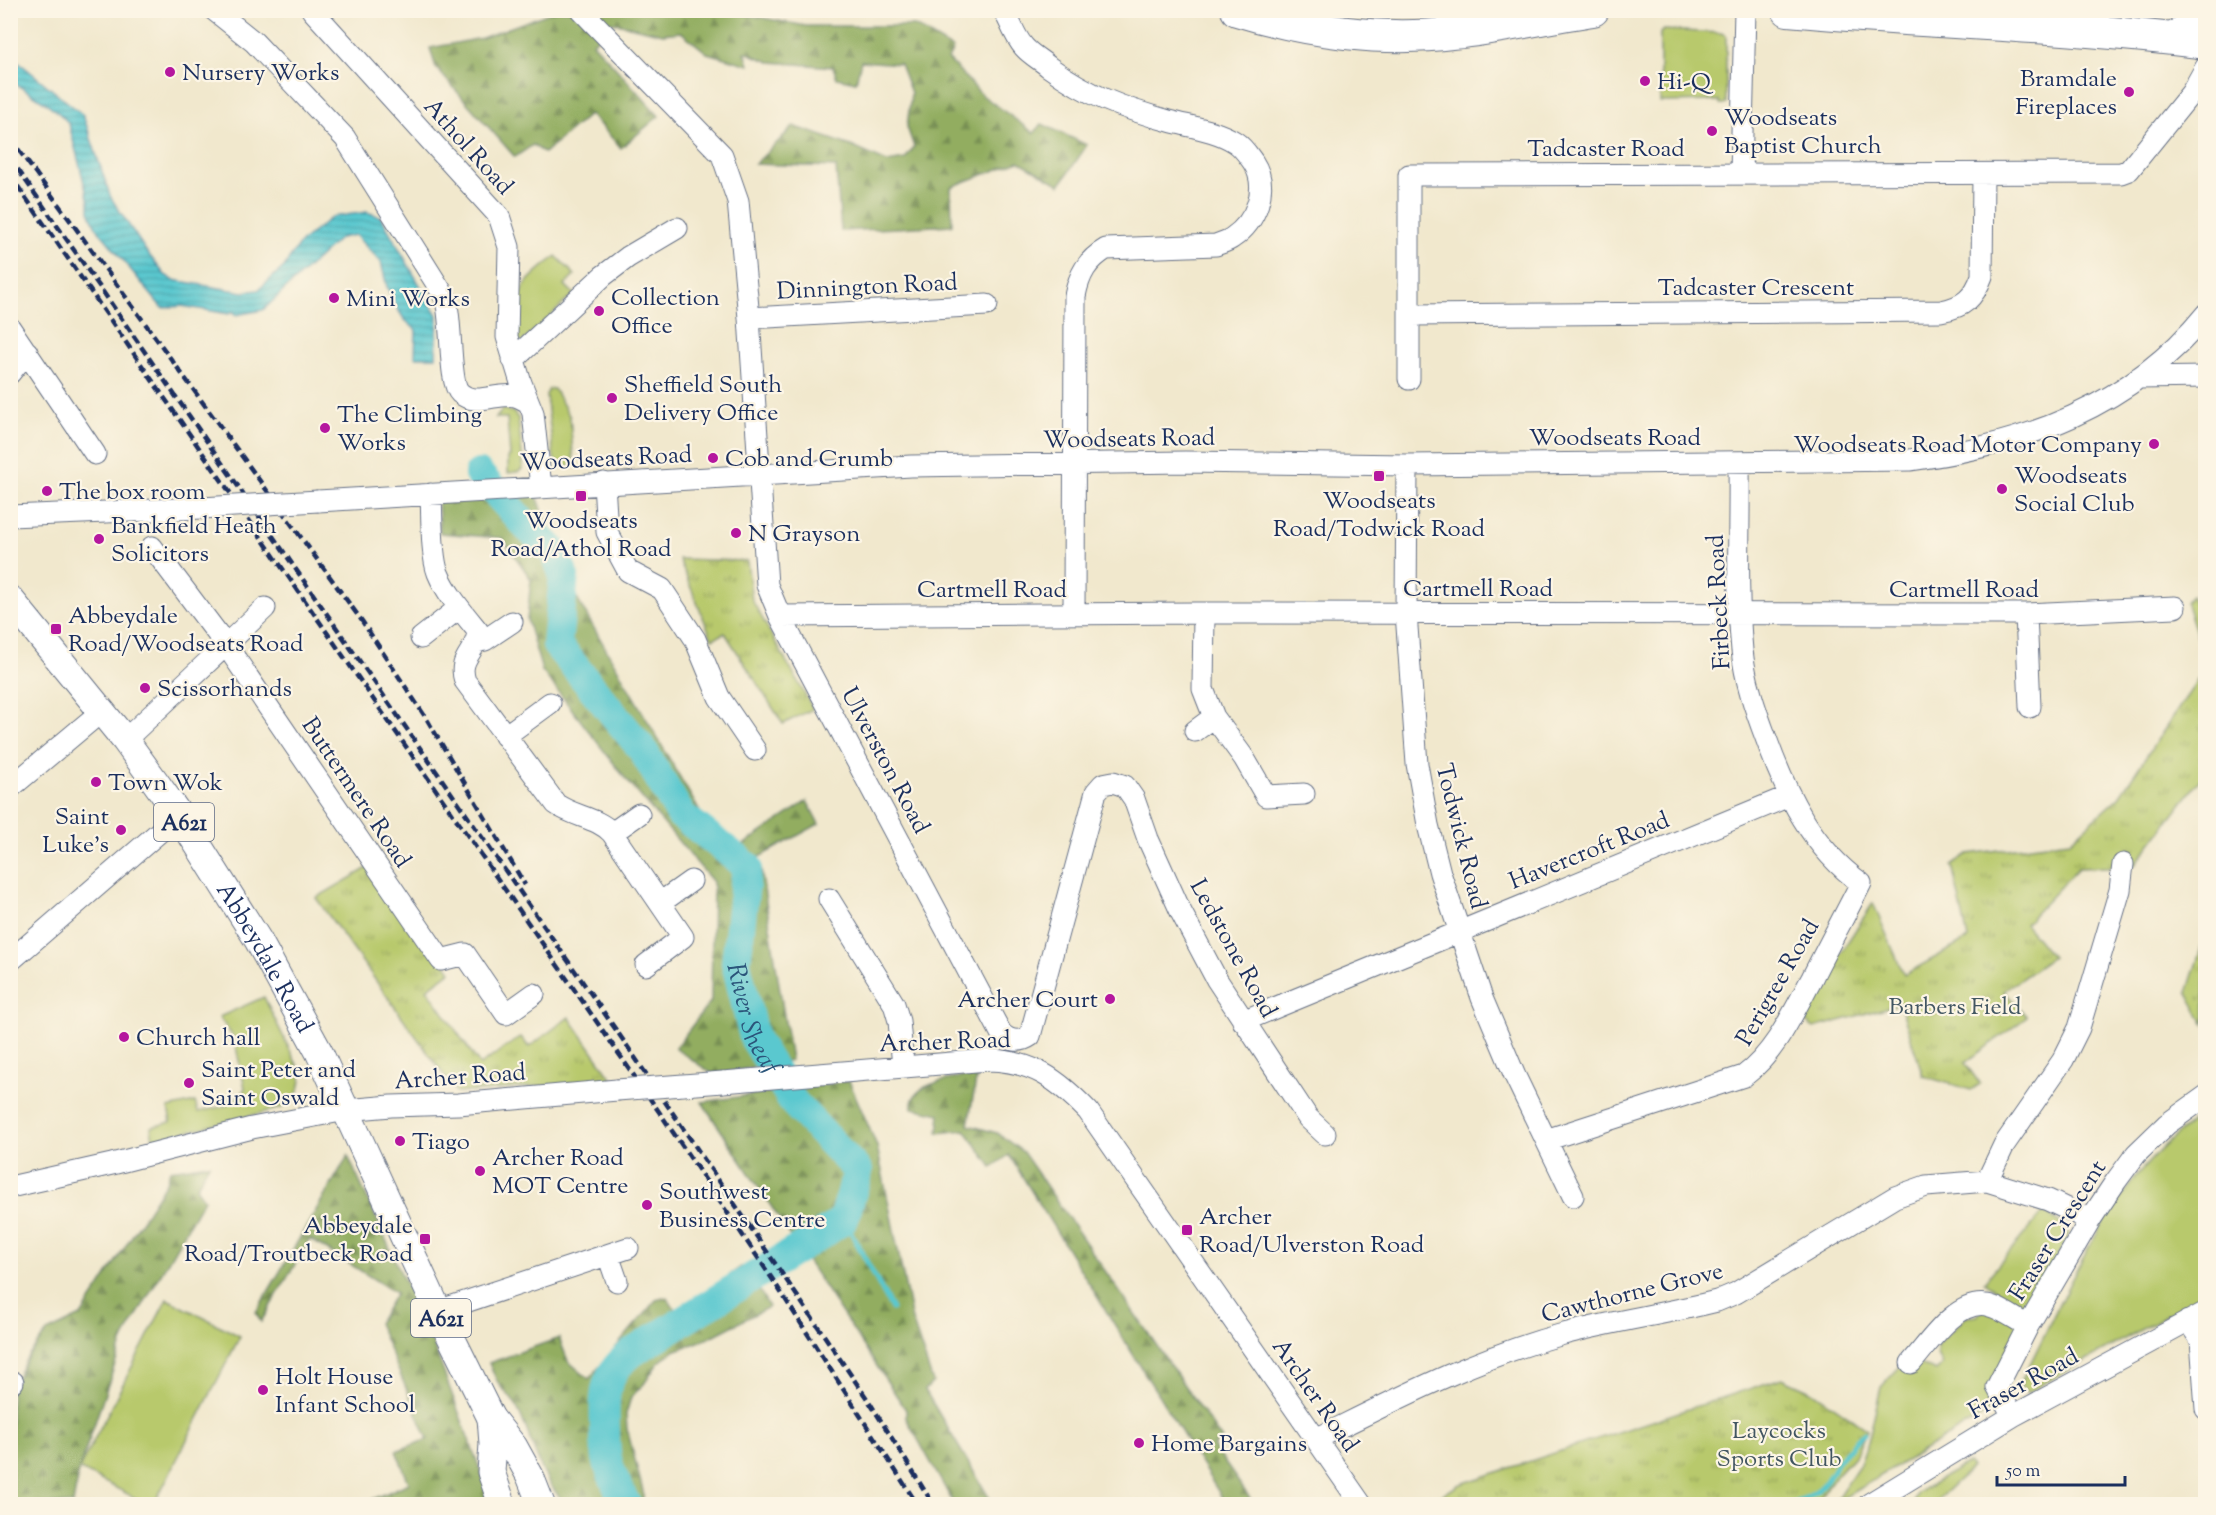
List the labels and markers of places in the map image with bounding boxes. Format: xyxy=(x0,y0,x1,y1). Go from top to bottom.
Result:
place label: Nursery Works xyxy=(182,57,339,91)
place label: Bramdale Fireplaces xyxy=(2015,63,2117,125)
marker: Nursery Works xyxy=(163,65,177,79)
place label: Hi-Q xyxy=(1657,66,1714,100)
marker: Hi-Q xyxy=(1638,74,1652,88)
marker: Bramdale Fireplaces xyxy=(2122,85,2136,99)
place label: Woodseats Baptist Church xyxy=(1724,102,1882,164)
marker: Woodseats Baptist Church xyxy=(1705,124,1719,138)
place label: Collection Office xyxy=(611,282,720,344)
place label: Mini Works xyxy=(346,283,470,317)
marker: Mini Works xyxy=(327,291,341,305)
marker: Collection Office xyxy=(592,304,606,318)
place label: Sheffield South Delivery Office xyxy=(624,369,782,431)
marker: Sheffield South Delivery Office xyxy=(605,391,619,405)
place label: The Climbing Works xyxy=(337,399,482,461)
marker: The Climbing Works xyxy=(318,421,332,435)
place label: Woodseats Road Motor Company xyxy=(1793,429,2142,463)
marker: Woodseats Road Motor Company xyxy=(2147,437,2161,451)
place label: Cob and Crumb xyxy=(725,443,893,477)
marker: Cob and Crumb xyxy=(706,451,720,465)
place label: Woodseats Social Club xyxy=(2014,460,2135,522)
marker: Woodseats Road/Todwick Road xyxy=(1372,469,1386,483)
place label: The box room xyxy=(59,476,206,510)
marker: Woodseats Social Club xyxy=(1995,482,2009,496)
marker: The box room xyxy=(40,484,54,498)
place label: Woodseats Road/Todwick Road xyxy=(1273,485,1485,547)
marker: Woodseats Road/Athol Road xyxy=(574,489,588,503)
place label: Woodseats Road/Athol Road xyxy=(490,505,672,567)
place label: Bankfield Heath Solicitors xyxy=(111,510,277,572)
place label: N Grayson xyxy=(748,518,860,552)
marker: N Grayson xyxy=(729,526,743,540)
marker: Bankfield Heath Solicitors xyxy=(92,532,106,546)
place label: Abbeydale Road/Woodseats Road xyxy=(68,600,304,662)
marker: Abbeydale Road/Woodseats Road xyxy=(49,622,63,636)
place label: Scissorhands xyxy=(157,673,292,707)
marker: Scissorhands xyxy=(138,681,152,695)
place label: Town Wok xyxy=(108,767,223,801)
marker: Town Wok xyxy=(89,775,103,789)
place label: Saint Luke's xyxy=(42,801,109,863)
marker: Saint Luke's xyxy=(114,823,128,837)
place label: Archer Court xyxy=(957,984,1098,1018)
marker: Archer Court xyxy=(1103,992,1117,1006)
place label: Church hall xyxy=(136,1022,261,1056)
marker: Church hall xyxy=(117,1030,131,1044)
place label: Saint Peter and Saint Oswald xyxy=(201,1054,357,1116)
marker: Saint Peter and Saint Oswald xyxy=(182,1076,196,1090)
place label: Tiago xyxy=(412,1126,470,1160)
marker: Tiago xyxy=(393,1134,407,1148)
place label: Archer Road MOT Centre xyxy=(492,1142,628,1204)
marker: Archer Road MOT Centre xyxy=(473,1164,487,1178)
place label: Southwest Business Centre xyxy=(659,1176,826,1238)
marker: Southwest Business Centre xyxy=(640,1198,654,1212)
place label: Archer Road/Ulverston Road xyxy=(1199,1201,1425,1263)
place label: Abbeydale Road/Troutbeck Road xyxy=(184,1210,413,1272)
marker: Archer Road/Ulverston Road xyxy=(1180,1223,1194,1237)
marker: Abbeydale Road/Troutbeck Road xyxy=(418,1232,432,1246)
place label: Holt House Infant School xyxy=(275,1361,416,1423)
marker: Holt House Infant School xyxy=(256,1383,270,1397)
place label: Home Bargains xyxy=(1151,1428,1307,1462)
marker: Home Bargains xyxy=(1132,1436,1146,1450)

